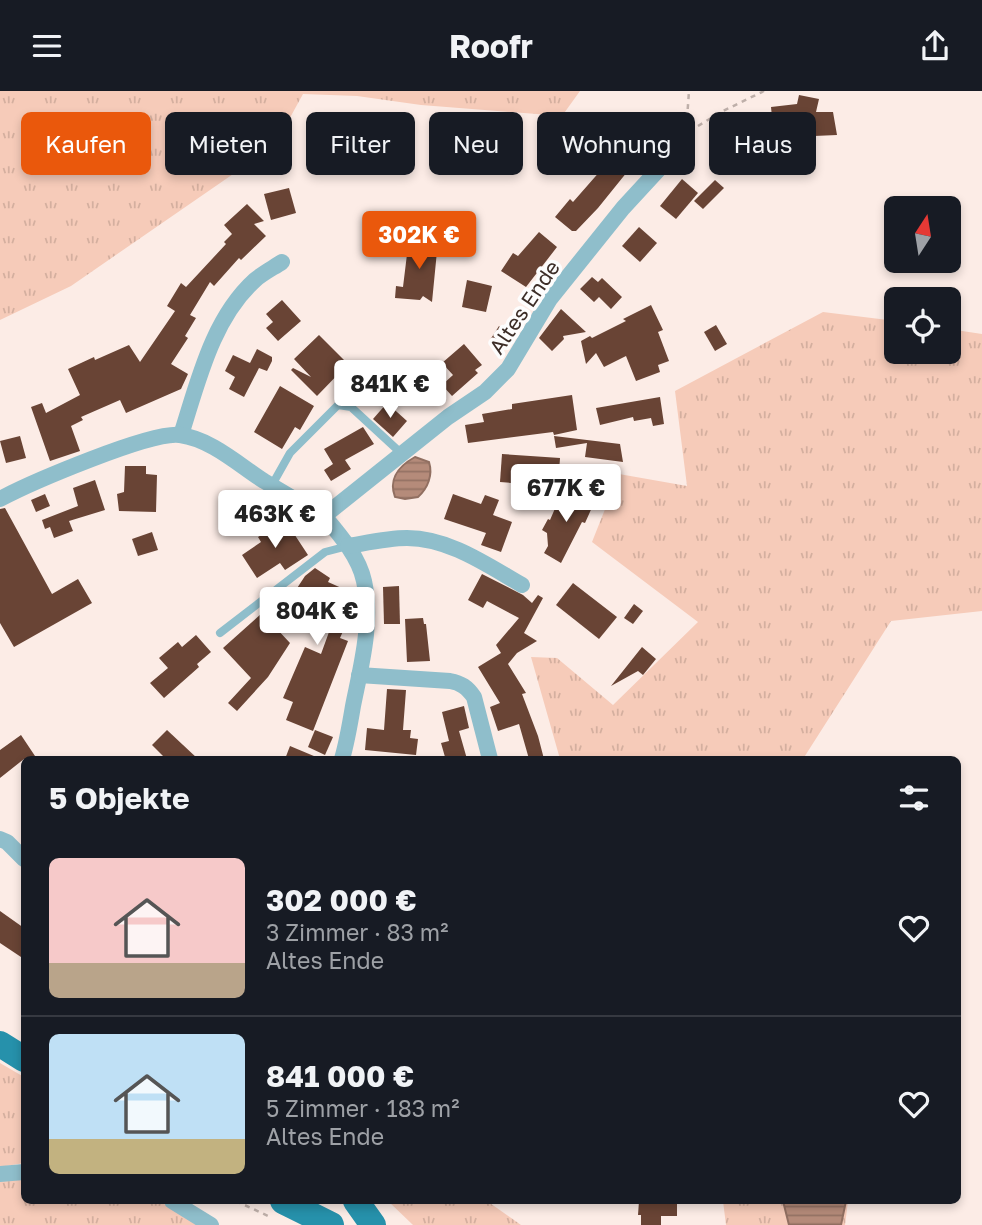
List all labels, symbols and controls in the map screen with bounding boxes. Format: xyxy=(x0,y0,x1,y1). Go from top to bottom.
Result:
icon: menu xyxy=(28,27,66,65)
text: Roofr xyxy=(449,27,533,65)
icon: share xyxy=(916,27,954,65)
chip: Kaufen xyxy=(21,112,151,175)
chip: Mieten xyxy=(165,112,292,175)
chip: Filter xyxy=(306,112,415,175)
chip: Neu xyxy=(429,112,523,175)
chip: Wohnung xyxy=(537,112,695,175)
chip: Haus xyxy=(709,112,816,175)
north arrow xyxy=(884,196,961,273)
map controls xyxy=(884,196,961,364)
pin: 302K € xyxy=(362,211,476,271)
text: 302K € xyxy=(378,220,460,248)
street label: Altes Ende xyxy=(483,255,565,359)
button: locate xyxy=(884,287,961,364)
pin: 841K € xyxy=(333,361,447,420)
text: 841K € xyxy=(350,369,430,397)
pin: 677K € xyxy=(509,465,623,524)
text: 677K € xyxy=(527,473,605,501)
pin: 463K € xyxy=(218,491,332,550)
text: 463K € xyxy=(234,499,316,527)
pin: 804K € xyxy=(260,587,374,647)
text: 804K € xyxy=(276,596,358,624)
icon: filters xyxy=(895,779,933,817)
text: 5 Objekte xyxy=(49,780,190,816)
text: 302 000 € xyxy=(266,882,417,918)
icon: home xyxy=(105,886,189,970)
icon: heart xyxy=(895,909,933,947)
text: 3 Zimmer · 83 m² xyxy=(266,918,448,946)
text: Altes Ende xyxy=(266,946,384,974)
text: 841 000 € xyxy=(266,1058,414,1094)
icon: home xyxy=(105,1062,189,1146)
icon: heart xyxy=(895,1085,933,1123)
text: 5 Zimmer · 183 m² xyxy=(266,1094,460,1122)
text: Altes Ende xyxy=(266,1122,384,1150)

